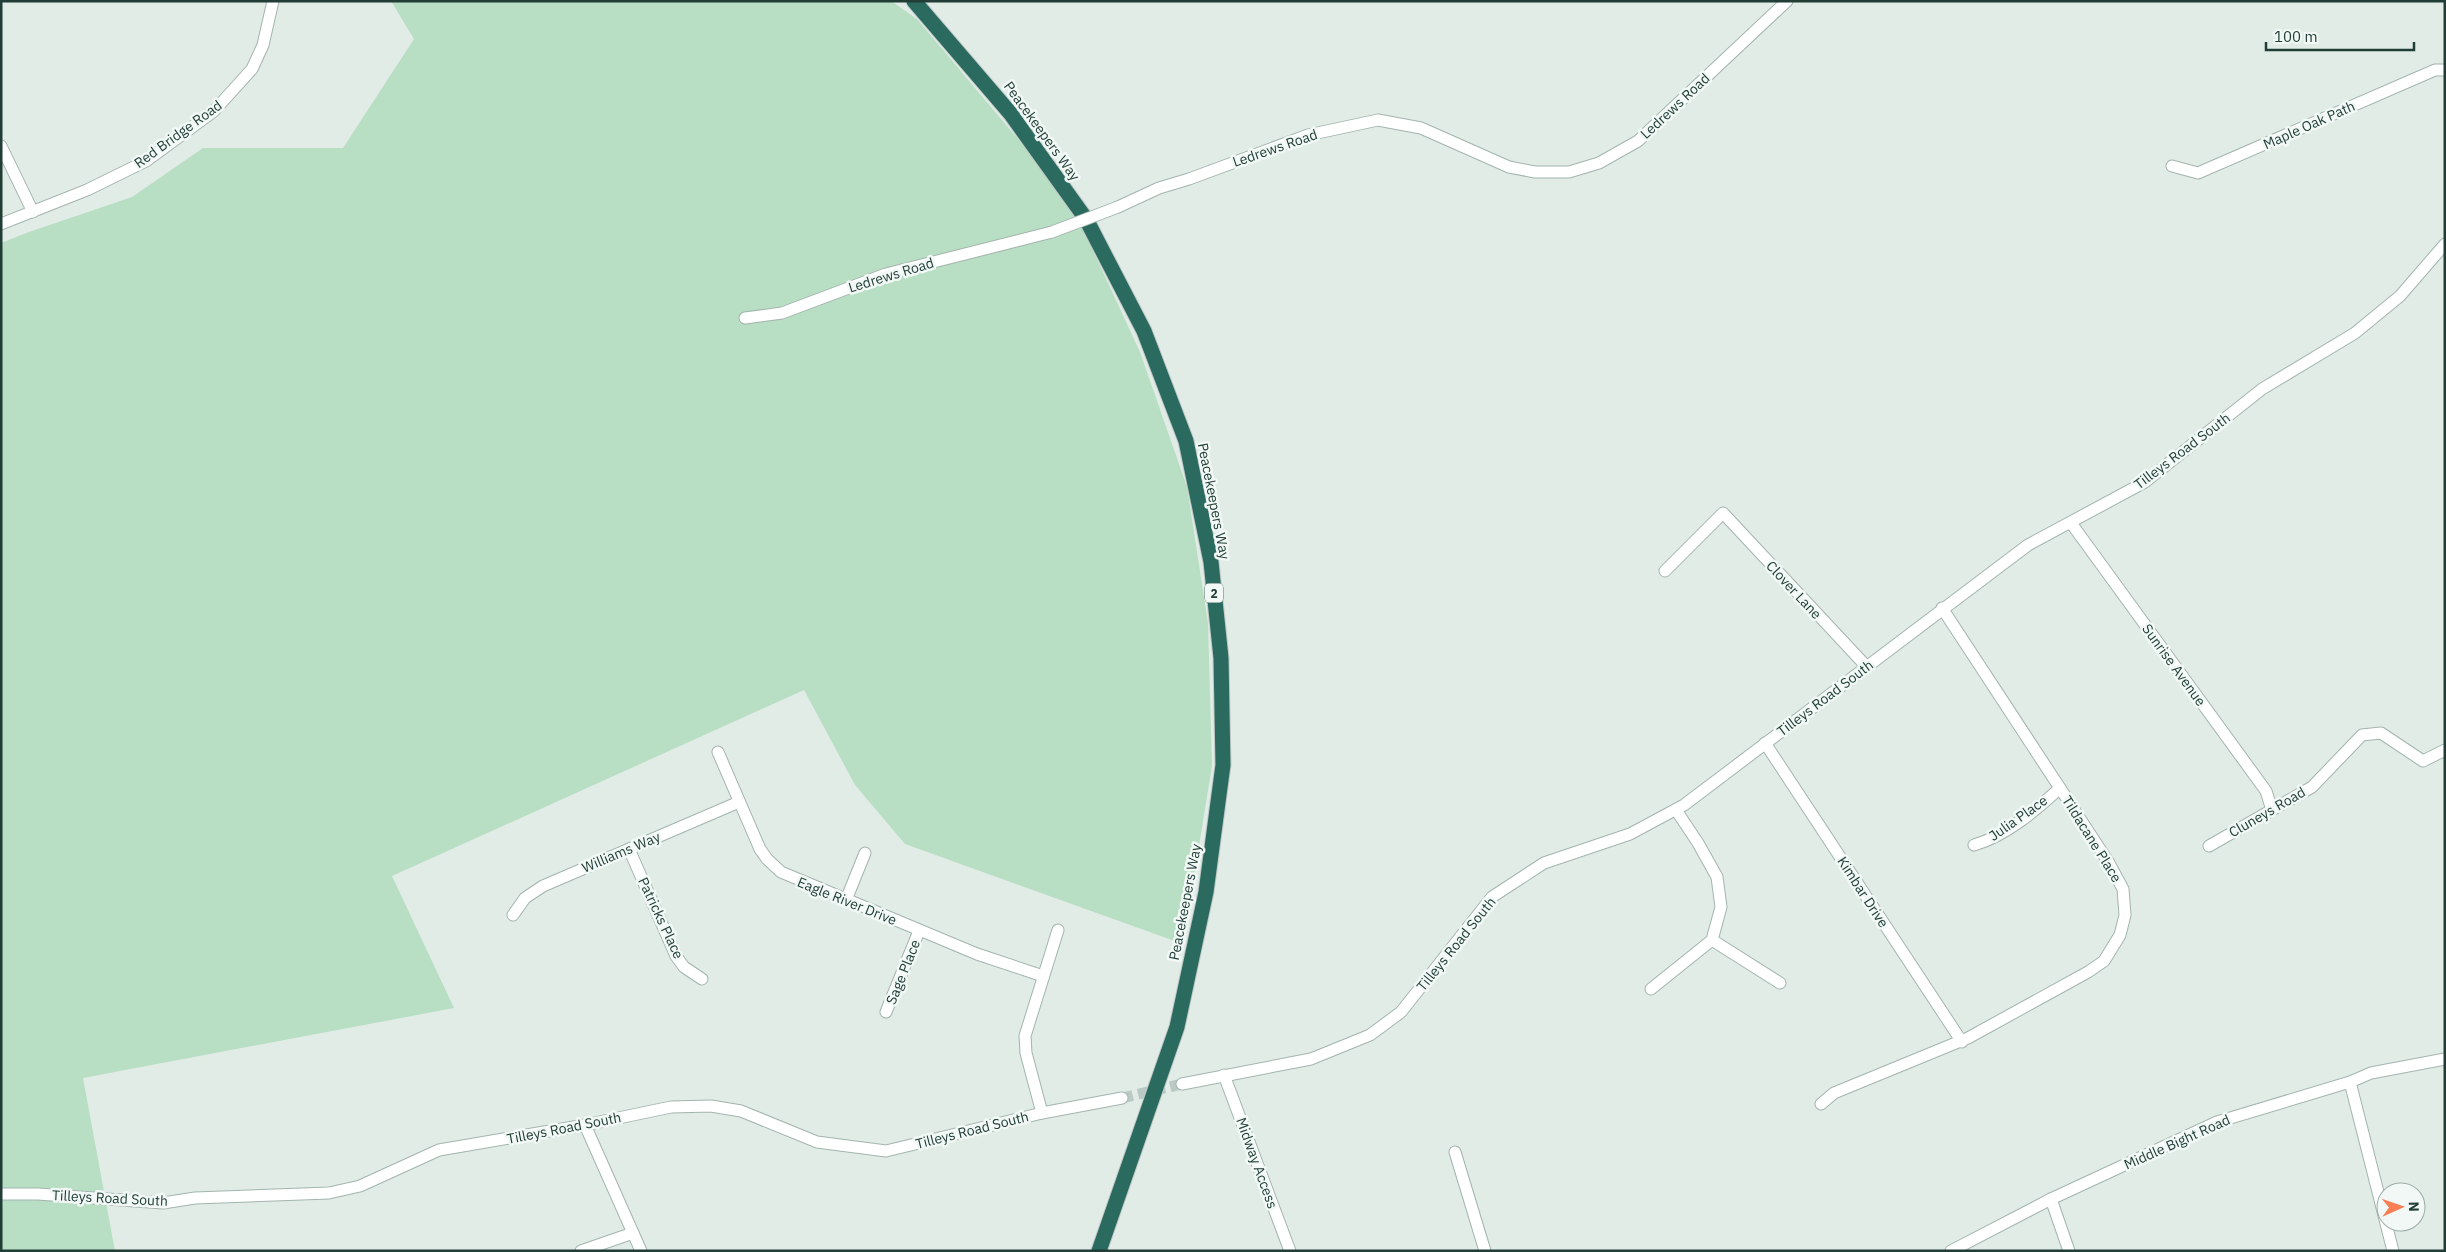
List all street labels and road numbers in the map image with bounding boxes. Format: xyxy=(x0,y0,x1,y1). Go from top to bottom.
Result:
street label: Ledrews Road xyxy=(1637,69,1713,143)
street label: Peacekeepers Way xyxy=(1000,78,1084,184)
street label: Red Bridge Road xyxy=(131,96,225,172)
street label: Maple Oak Path xyxy=(2260,97,2358,153)
street label: Ledrews Road xyxy=(1230,125,1320,171)
street label: Ledrews Road xyxy=(846,253,936,297)
street label: Tilleys Road South xyxy=(2130,409,2234,493)
street label: Peacekeepers Way xyxy=(1194,441,1234,561)
street label: Clover Lane xyxy=(1762,557,1826,623)
road number: 2 xyxy=(1205,584,1223,602)
street label: Sunrise Avenue xyxy=(2138,620,2210,710)
street label: Tilleys Road South xyxy=(1773,656,1877,740)
street label: Cluneys Road xyxy=(2226,783,2308,841)
street label: Julia Place xyxy=(1985,791,2051,845)
street label: Tildacane Place xyxy=(2058,792,2126,886)
street label: Williams Way xyxy=(579,827,663,877)
street label: Peacekeepers Way xyxy=(1165,842,1205,962)
street label: Kimbar Drive xyxy=(1833,853,1893,931)
street label: Eagle River Drive xyxy=(795,873,900,929)
street label: Patricks Place xyxy=(634,874,688,962)
street label: Tilleys Road South xyxy=(1413,893,1499,995)
street label: Sage Place xyxy=(882,937,924,1007)
street label: Tilleys Road South xyxy=(914,1107,1030,1153)
street label: Tilleys Road South xyxy=(505,1108,623,1148)
street label: Middle Bight Road xyxy=(2121,1111,2233,1173)
street label: Midway Access xyxy=(1232,1115,1282,1211)
street label: Tilleys Road South xyxy=(52,1186,168,1210)

